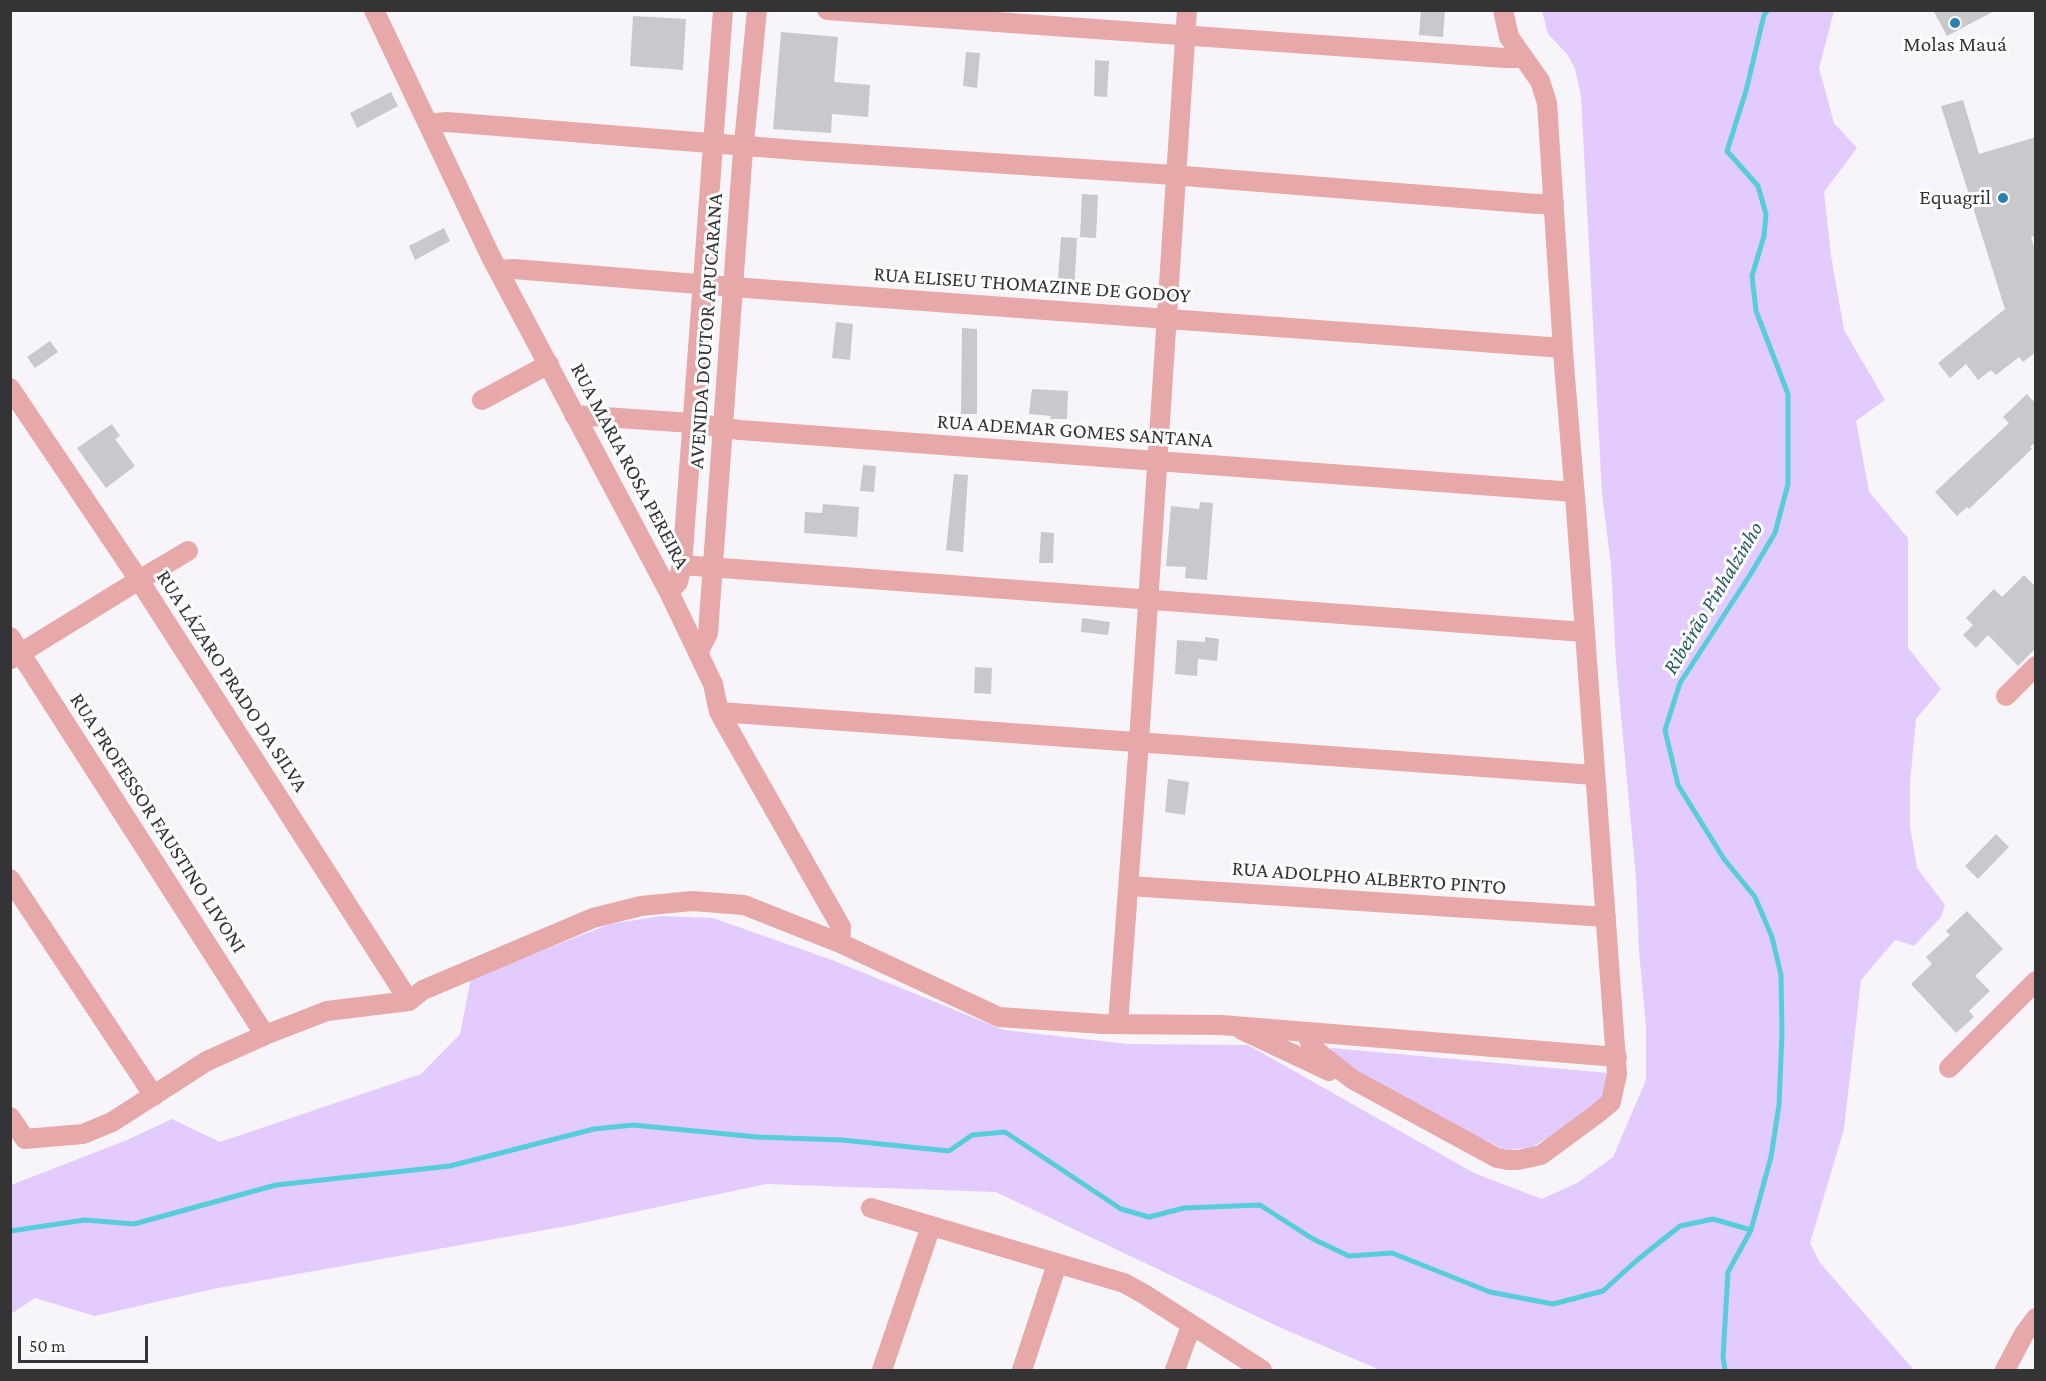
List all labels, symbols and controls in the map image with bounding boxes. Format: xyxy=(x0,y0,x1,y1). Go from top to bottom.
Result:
marker: Molas Mauá xyxy=(1948,16,1962,30)
place label: Molas Mauá xyxy=(1903,32,2007,58)
place label: Equagril xyxy=(1919,185,1991,211)
marker: Equagril xyxy=(1996,191,2010,205)
street label: AVENIDA DOUTOR APUCARANA xyxy=(684,192,728,470)
street label: RUA ELISEU THOMAZINE DE GODOY xyxy=(873,261,1191,309)
street label: RUA MARIA ROSA PEREIRA xyxy=(565,359,695,573)
street label: RUA ADEMAR GOMES SANTANA xyxy=(936,409,1214,453)
water label: Ribeirão Pinhalzinho xyxy=(1657,517,1769,679)
street label: RUA LÁZARO PRADO DA SILVA xyxy=(151,565,313,797)
street label: RUA PROFESSOR FAUSTINO LIVONI xyxy=(64,688,252,958)
street label: RUA ADOLPHO ALBERTO PINTO xyxy=(1231,856,1507,900)
scale bar xyxy=(21,1324,152,1362)
text: 50 m xyxy=(29,1336,66,1356)

